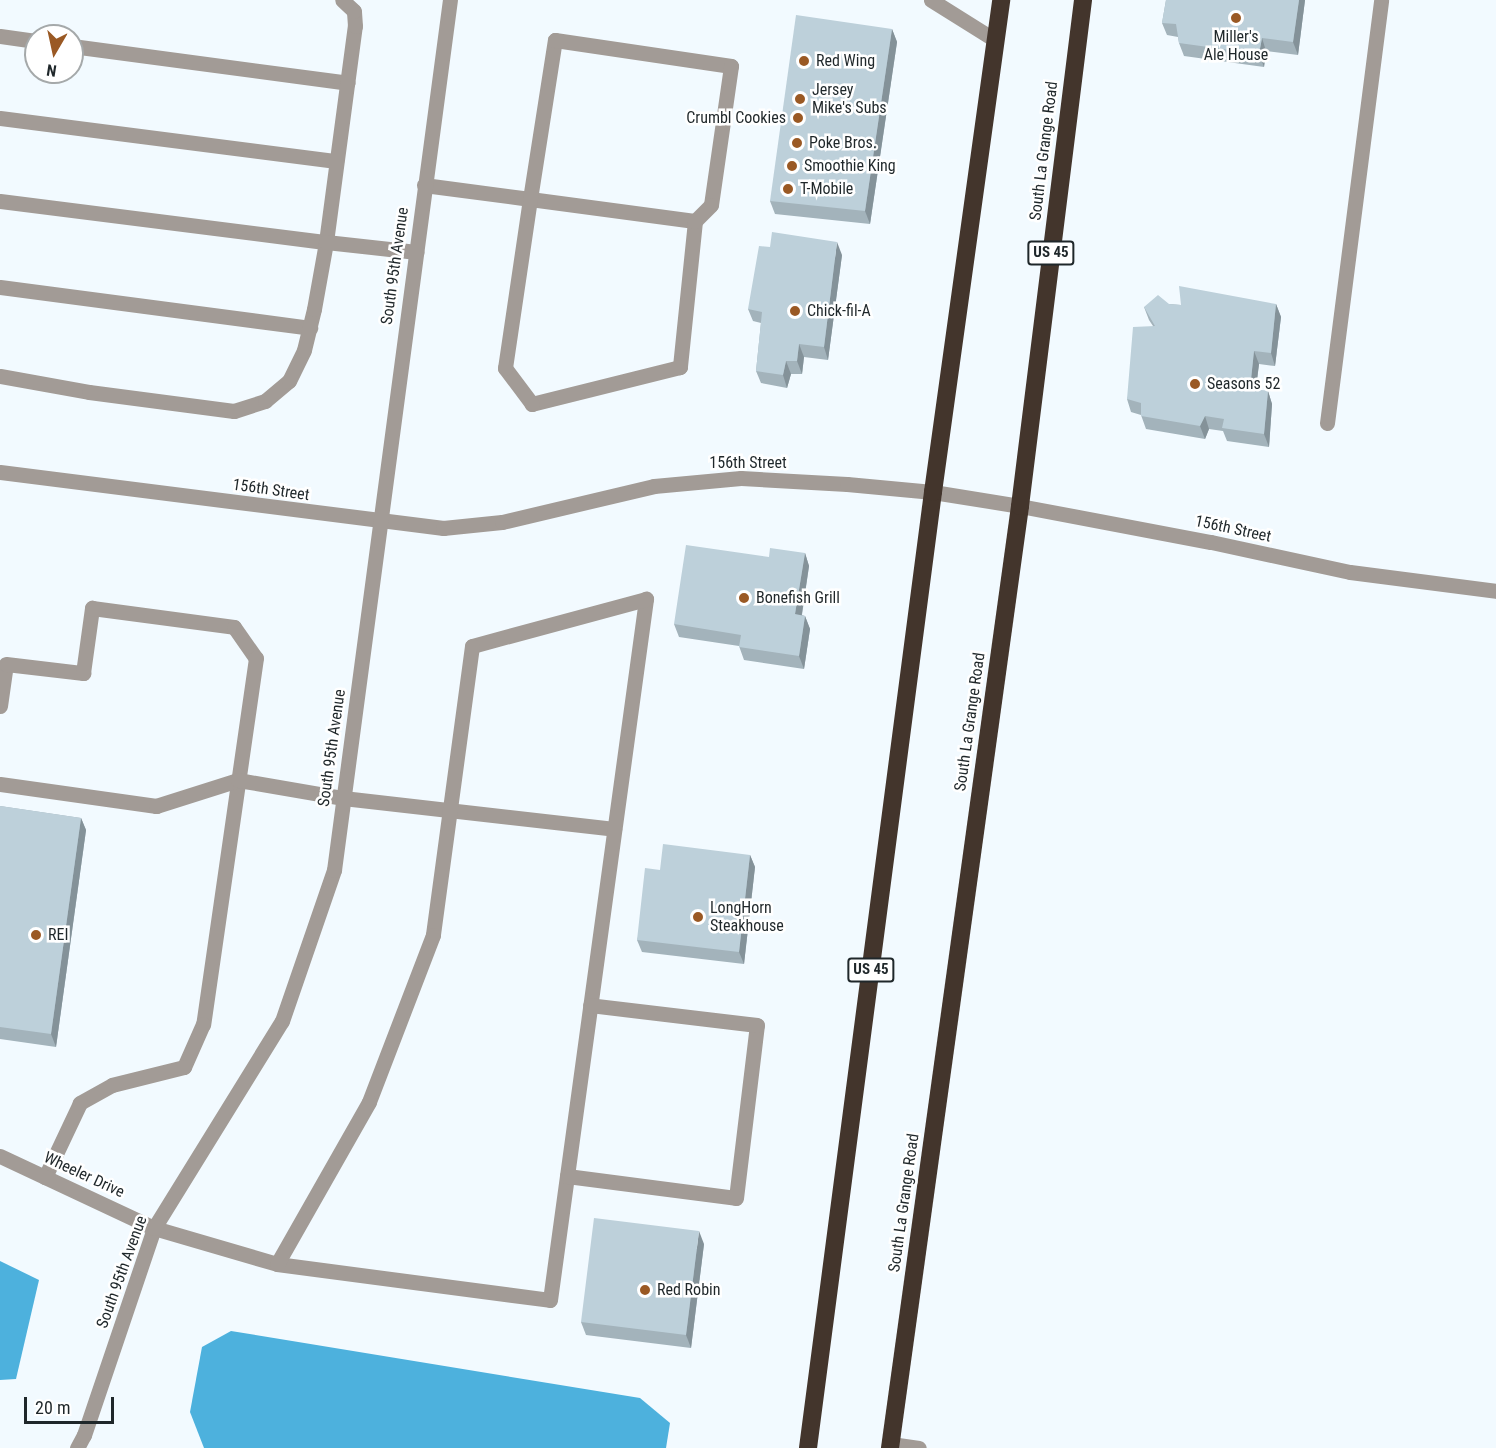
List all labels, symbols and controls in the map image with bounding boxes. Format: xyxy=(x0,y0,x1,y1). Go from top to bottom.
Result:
marker: Miller's Ale House xyxy=(1229,11,1243,25)
north arrow xyxy=(24,24,84,84)
place label: Miller's Ale House xyxy=(1204,27,1268,65)
place label: Red Wing xyxy=(816,51,875,71)
marker: Red Wing xyxy=(797,54,811,68)
text: N xyxy=(45,60,58,80)
place label: Jersey Mike's Subs xyxy=(812,80,887,118)
street label: South La Grange Road xyxy=(1026,80,1062,222)
marker: Jersey Mike's Subs xyxy=(793,92,807,106)
place label: Crumbl Cookies xyxy=(686,108,786,128)
marker: Crumbl Cookies xyxy=(791,111,805,125)
place label: Poke Bros. xyxy=(809,133,877,153)
marker: Poke Bros. xyxy=(790,136,804,150)
place label: Smoothie King xyxy=(804,156,896,176)
marker: Smoothie King xyxy=(785,159,799,173)
place label: T-Mobile xyxy=(800,179,853,199)
marker: T-Mobile xyxy=(781,182,795,196)
street label: South 95th Avenue xyxy=(377,206,413,326)
road number: US 45 xyxy=(1027,241,1075,265)
place label: Chick-fil-A xyxy=(807,301,871,321)
marker: Chick-fil-A xyxy=(788,304,802,318)
place label: Seasons 52 xyxy=(1207,374,1280,394)
marker: Seasons 52 xyxy=(1188,377,1202,391)
street label: 156th Street xyxy=(709,453,787,473)
street label: 156th Street xyxy=(231,475,311,505)
street label: 156th Street xyxy=(1193,512,1273,546)
place label: Bonefish Grill xyxy=(756,588,840,608)
marker: Bonefish Grill xyxy=(737,591,751,605)
street label: South La Grange Road xyxy=(951,651,989,793)
street label: South 95th Avenue xyxy=(314,688,350,808)
place label: LongHorn Steakhouse xyxy=(710,898,784,936)
marker: LongHorn Steakhouse xyxy=(691,910,705,924)
place label: REI xyxy=(48,925,68,945)
marker: REI xyxy=(29,928,43,942)
road number: US 45 xyxy=(847,958,895,982)
street label: South La Grange Road xyxy=(885,1132,923,1274)
street label: Wheeler Drive xyxy=(41,1148,127,1202)
street label: South 95th Avenue xyxy=(93,1213,151,1331)
place label: Red Robin xyxy=(657,1280,720,1300)
marker: Red Robin xyxy=(638,1283,652,1297)
scale bar xyxy=(27,1385,117,1423)
text: 20 m xyxy=(35,1397,70,1418)

